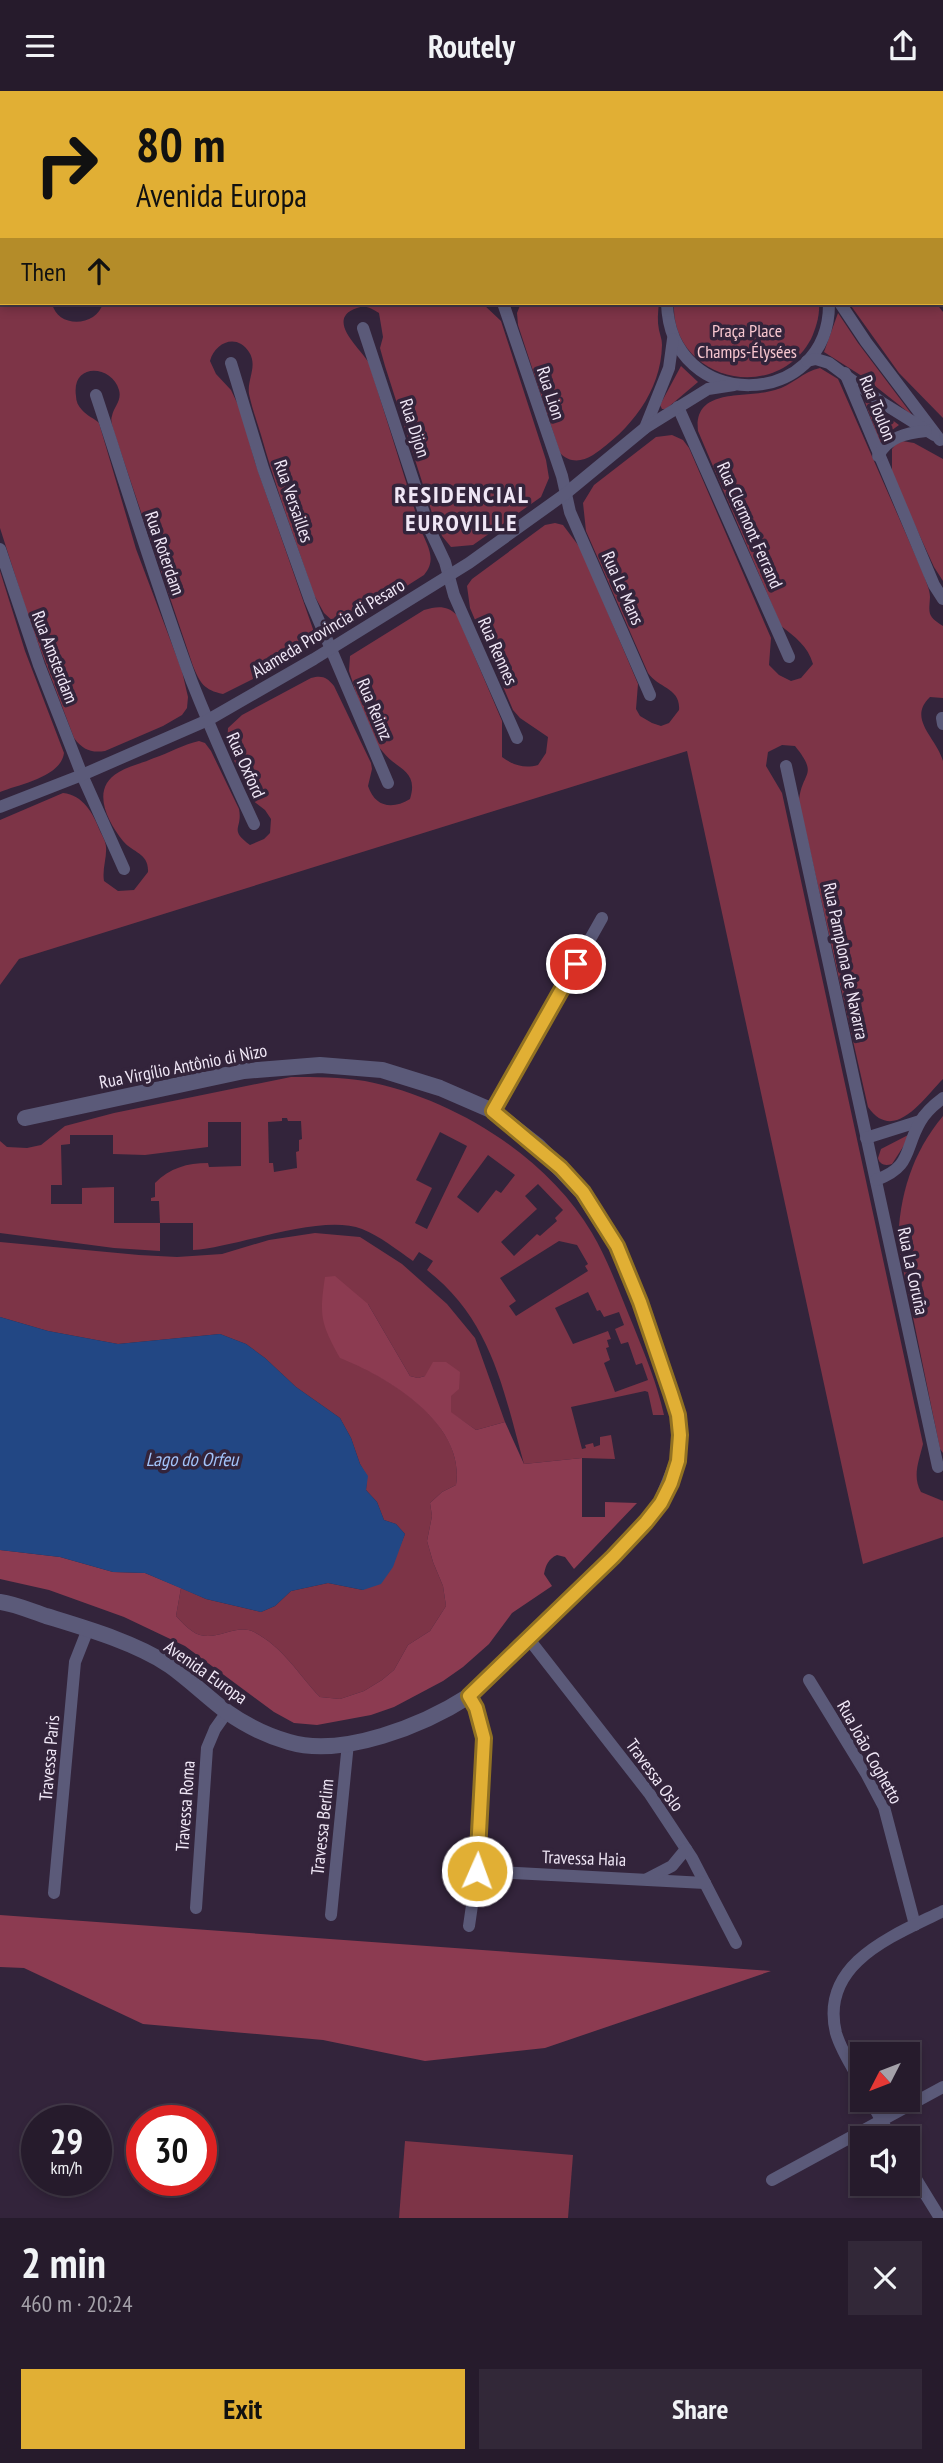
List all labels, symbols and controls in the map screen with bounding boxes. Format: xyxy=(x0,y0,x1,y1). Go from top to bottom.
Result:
text: Routely xyxy=(428,25,515,67)
icon: menu xyxy=(21,27,59,65)
icon: share xyxy=(884,27,922,65)
text: 80 m xyxy=(136,112,225,176)
icon: right xyxy=(21,119,112,210)
text: Avenida Europa xyxy=(136,174,307,216)
icon: ahead xyxy=(80,252,118,290)
text: Then xyxy=(21,255,66,288)
park label: Praça Place Champs-Élysées xyxy=(697,319,797,363)
street label: Rua Lion xyxy=(532,364,570,422)
street label: Rua Toulon xyxy=(854,372,902,444)
street label: Rua Dijon xyxy=(395,396,435,460)
street label: Rua Versailles xyxy=(269,457,319,545)
street label: Rua Clermont Ferrand xyxy=(712,458,788,592)
district label: RESIDENCIAL EUROVILLE xyxy=(394,479,530,538)
street label: Rua Roterdam xyxy=(140,508,190,598)
street label: Rua Le Mans xyxy=(597,548,649,628)
street label: Alameda Provincia di Pesaro xyxy=(247,573,409,683)
street label: Rua Amsterdam xyxy=(27,608,83,706)
street label: Rua Rennes xyxy=(473,613,523,689)
street label: Rua Reimz xyxy=(352,675,398,743)
street label: Rua Oxford xyxy=(221,729,271,801)
street label: Rua Pamplona de Navarra xyxy=(818,880,874,1042)
pin xyxy=(546,934,606,994)
icon: arrive xyxy=(557,945,595,983)
street label: Rua Virgílio Antônio di Nizo xyxy=(97,1038,269,1094)
street label: Rua La Coruña xyxy=(892,1225,934,1317)
water label: Lago do Orfeu xyxy=(146,1447,240,1471)
street label: Avenida Europa xyxy=(160,1635,252,1709)
street label: Rua João Coghetto xyxy=(832,1696,908,1808)
street label: Travessa Paris xyxy=(34,1714,64,1802)
street label: Travessa Oslo xyxy=(621,1734,689,1816)
street label: Travessa Roma xyxy=(170,1760,200,1852)
street label: Travessa Berlim xyxy=(305,1778,339,1876)
position arrow xyxy=(440,1834,514,1908)
street label: Travessa Haia xyxy=(542,1845,626,1871)
north arrow xyxy=(850,2042,920,2112)
map controls xyxy=(850,2042,920,2196)
speed limit sign: 30 xyxy=(126,2105,217,2196)
text: 29 xyxy=(50,2118,83,2164)
button: sound xyxy=(850,2126,920,2196)
text: km/h xyxy=(51,2156,82,2179)
text: 2 min xyxy=(21,2235,106,2290)
button: close xyxy=(848,2241,922,2315)
text: 460 m · 20:24 xyxy=(21,2289,133,2318)
button: Exit xyxy=(21,2369,465,2449)
button: Share xyxy=(479,2369,922,2449)

